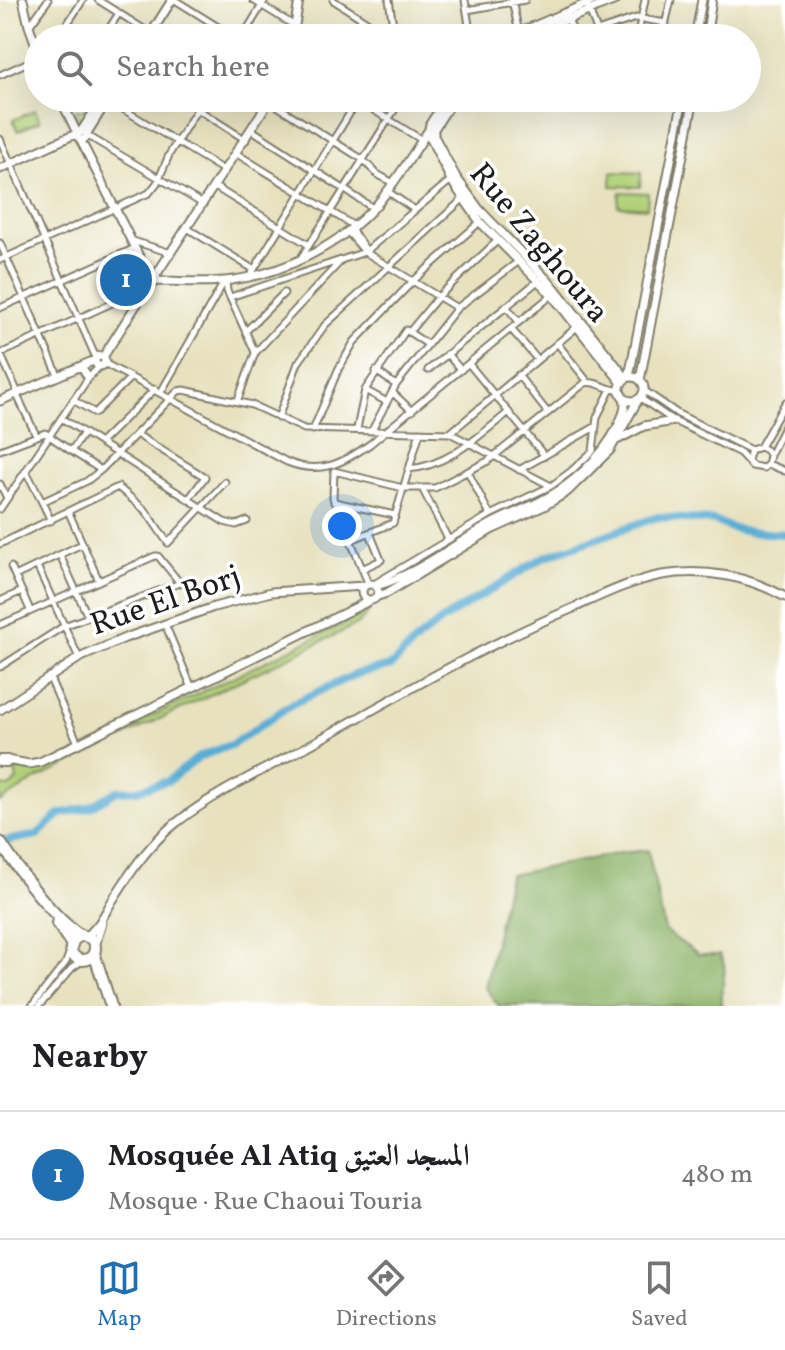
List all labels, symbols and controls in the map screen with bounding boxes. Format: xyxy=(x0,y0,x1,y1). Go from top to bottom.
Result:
search box xyxy=(24,24,761,112)
icon: search xyxy=(52,46,96,90)
text: Search here xyxy=(116,47,270,89)
street label: Rue Zaghoura xyxy=(458,154,618,334)
pin: 1 xyxy=(100,250,152,310)
your location xyxy=(322,506,362,546)
street label: Rue El Borj xyxy=(85,556,247,648)
text: Nearby xyxy=(32,1035,148,1082)
text: Mosquée Al Atiq المسجد العتيق xyxy=(108,1136,470,1178)
text: 1 xyxy=(53,1157,63,1193)
text: 480 m xyxy=(681,1157,753,1193)
text: Mosque · Rue Chaoui Touria xyxy=(108,1184,423,1220)
tab: Map xyxy=(97,1256,141,1335)
tab: Directions xyxy=(336,1256,437,1335)
tab: Saved xyxy=(631,1256,688,1335)

